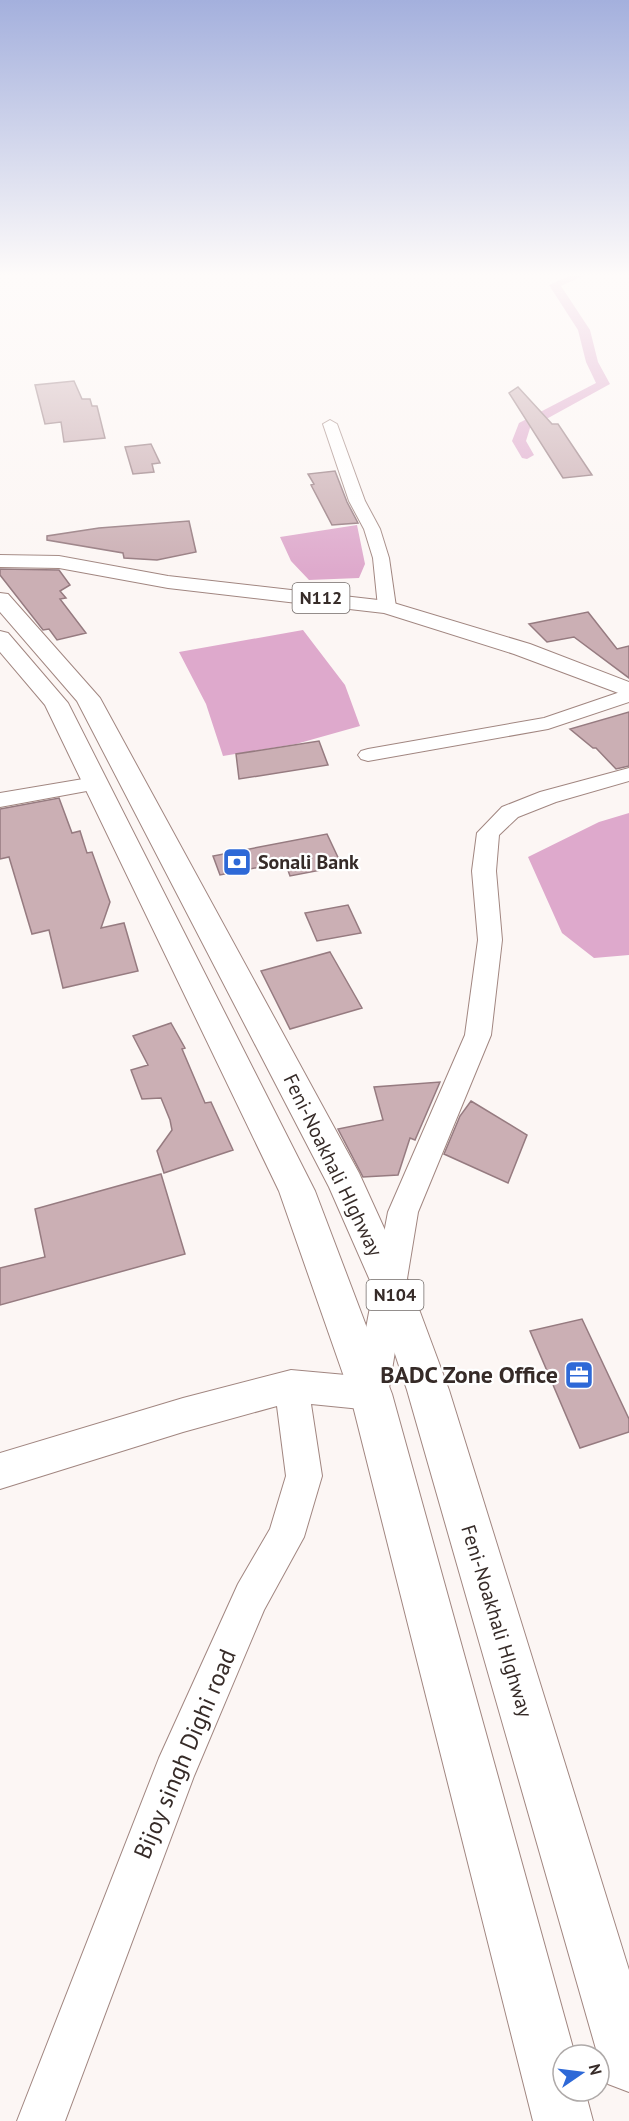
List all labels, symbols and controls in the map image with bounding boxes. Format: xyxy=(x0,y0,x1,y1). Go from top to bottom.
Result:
road number: N112 xyxy=(292,583,350,613)
bank icon: Sonali Bank xyxy=(221,846,253,878)
place label: Sonali Bank xyxy=(258,849,359,875)
street label: Feni-Noakhali HIghway xyxy=(277,1069,389,1261)
road number: N104 xyxy=(366,1280,424,1310)
place label: BADC Zone Office xyxy=(380,1359,558,1390)
office icon: BADC Zone Office xyxy=(563,1359,595,1391)
street label: Feni-Noakhali HIghway xyxy=(455,1522,539,1721)
street label: Bijoy singh Dighi road xyxy=(126,1644,243,1863)
north arrow xyxy=(551,2043,611,2103)
text: N xyxy=(585,2062,607,2077)

